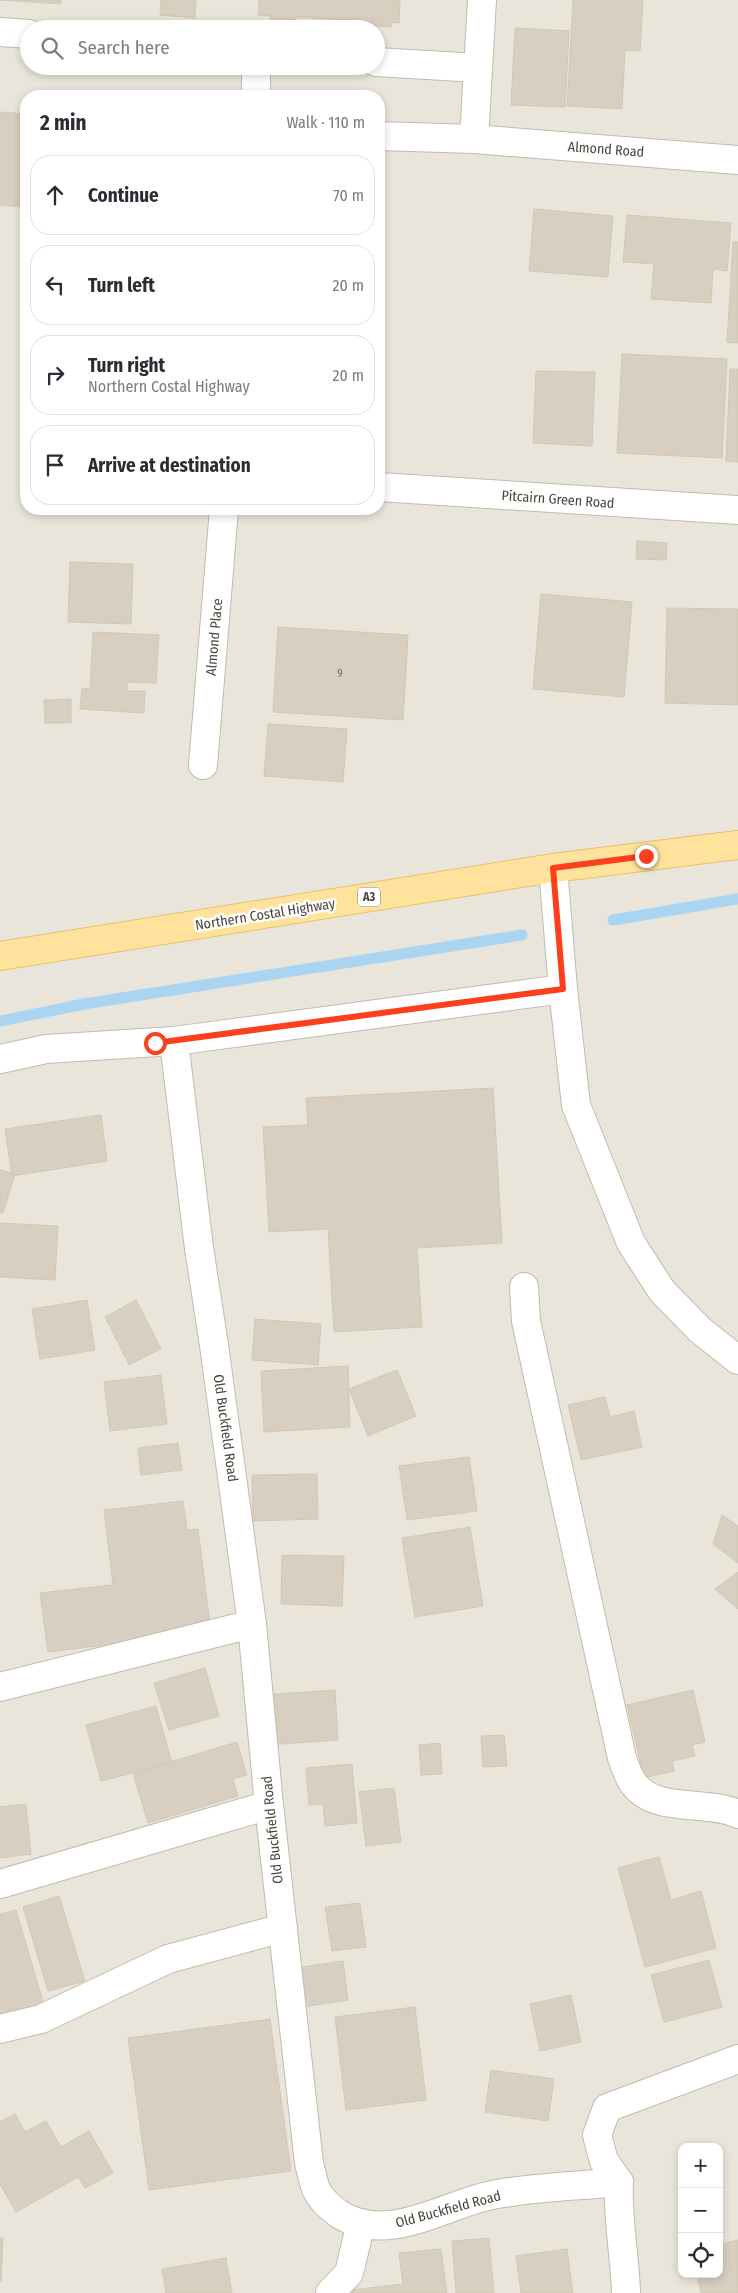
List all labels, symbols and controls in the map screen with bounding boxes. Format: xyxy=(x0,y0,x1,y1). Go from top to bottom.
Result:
search box xyxy=(20,20,385,75)
icon: search xyxy=(38,34,66,62)
text: Search here xyxy=(78,36,170,59)
text: 2 min xyxy=(40,110,87,136)
text: Walk · 110 m xyxy=(287,113,365,132)
street label: Almond Road xyxy=(567,138,645,161)
icon: ahead xyxy=(41,181,69,209)
text: Continue xyxy=(88,184,159,207)
text: 70 m xyxy=(333,186,364,205)
icon: left xyxy=(41,271,69,299)
text: Turn left xyxy=(88,274,155,297)
text: 20 m xyxy=(333,276,364,295)
text: Turn right xyxy=(88,354,165,377)
icon: right xyxy=(41,361,69,389)
text: 20 m xyxy=(333,366,364,385)
text: Northern Costal Highway xyxy=(88,377,250,396)
icon: arrive xyxy=(41,451,69,479)
text: Arrive at destination xyxy=(88,454,251,477)
street label: Pitcairn Green Road xyxy=(501,487,615,512)
street label: Almond Place xyxy=(203,598,226,676)
house number: 9 xyxy=(337,667,343,680)
route end xyxy=(635,845,658,868)
road number: A3 xyxy=(358,888,380,906)
street label: Northern Costal Highway xyxy=(194,895,337,934)
route start xyxy=(144,1032,167,1055)
street label: Old Buckfield Road xyxy=(210,1373,241,1483)
street label: Old Buckfield Road xyxy=(258,1775,287,1885)
map controls xyxy=(678,2143,723,2278)
button: + xyxy=(678,2143,723,2188)
street label: Old Buckfield Road xyxy=(394,2187,503,2232)
button: − xyxy=(678,2188,723,2233)
button: locate xyxy=(678,2233,723,2278)

